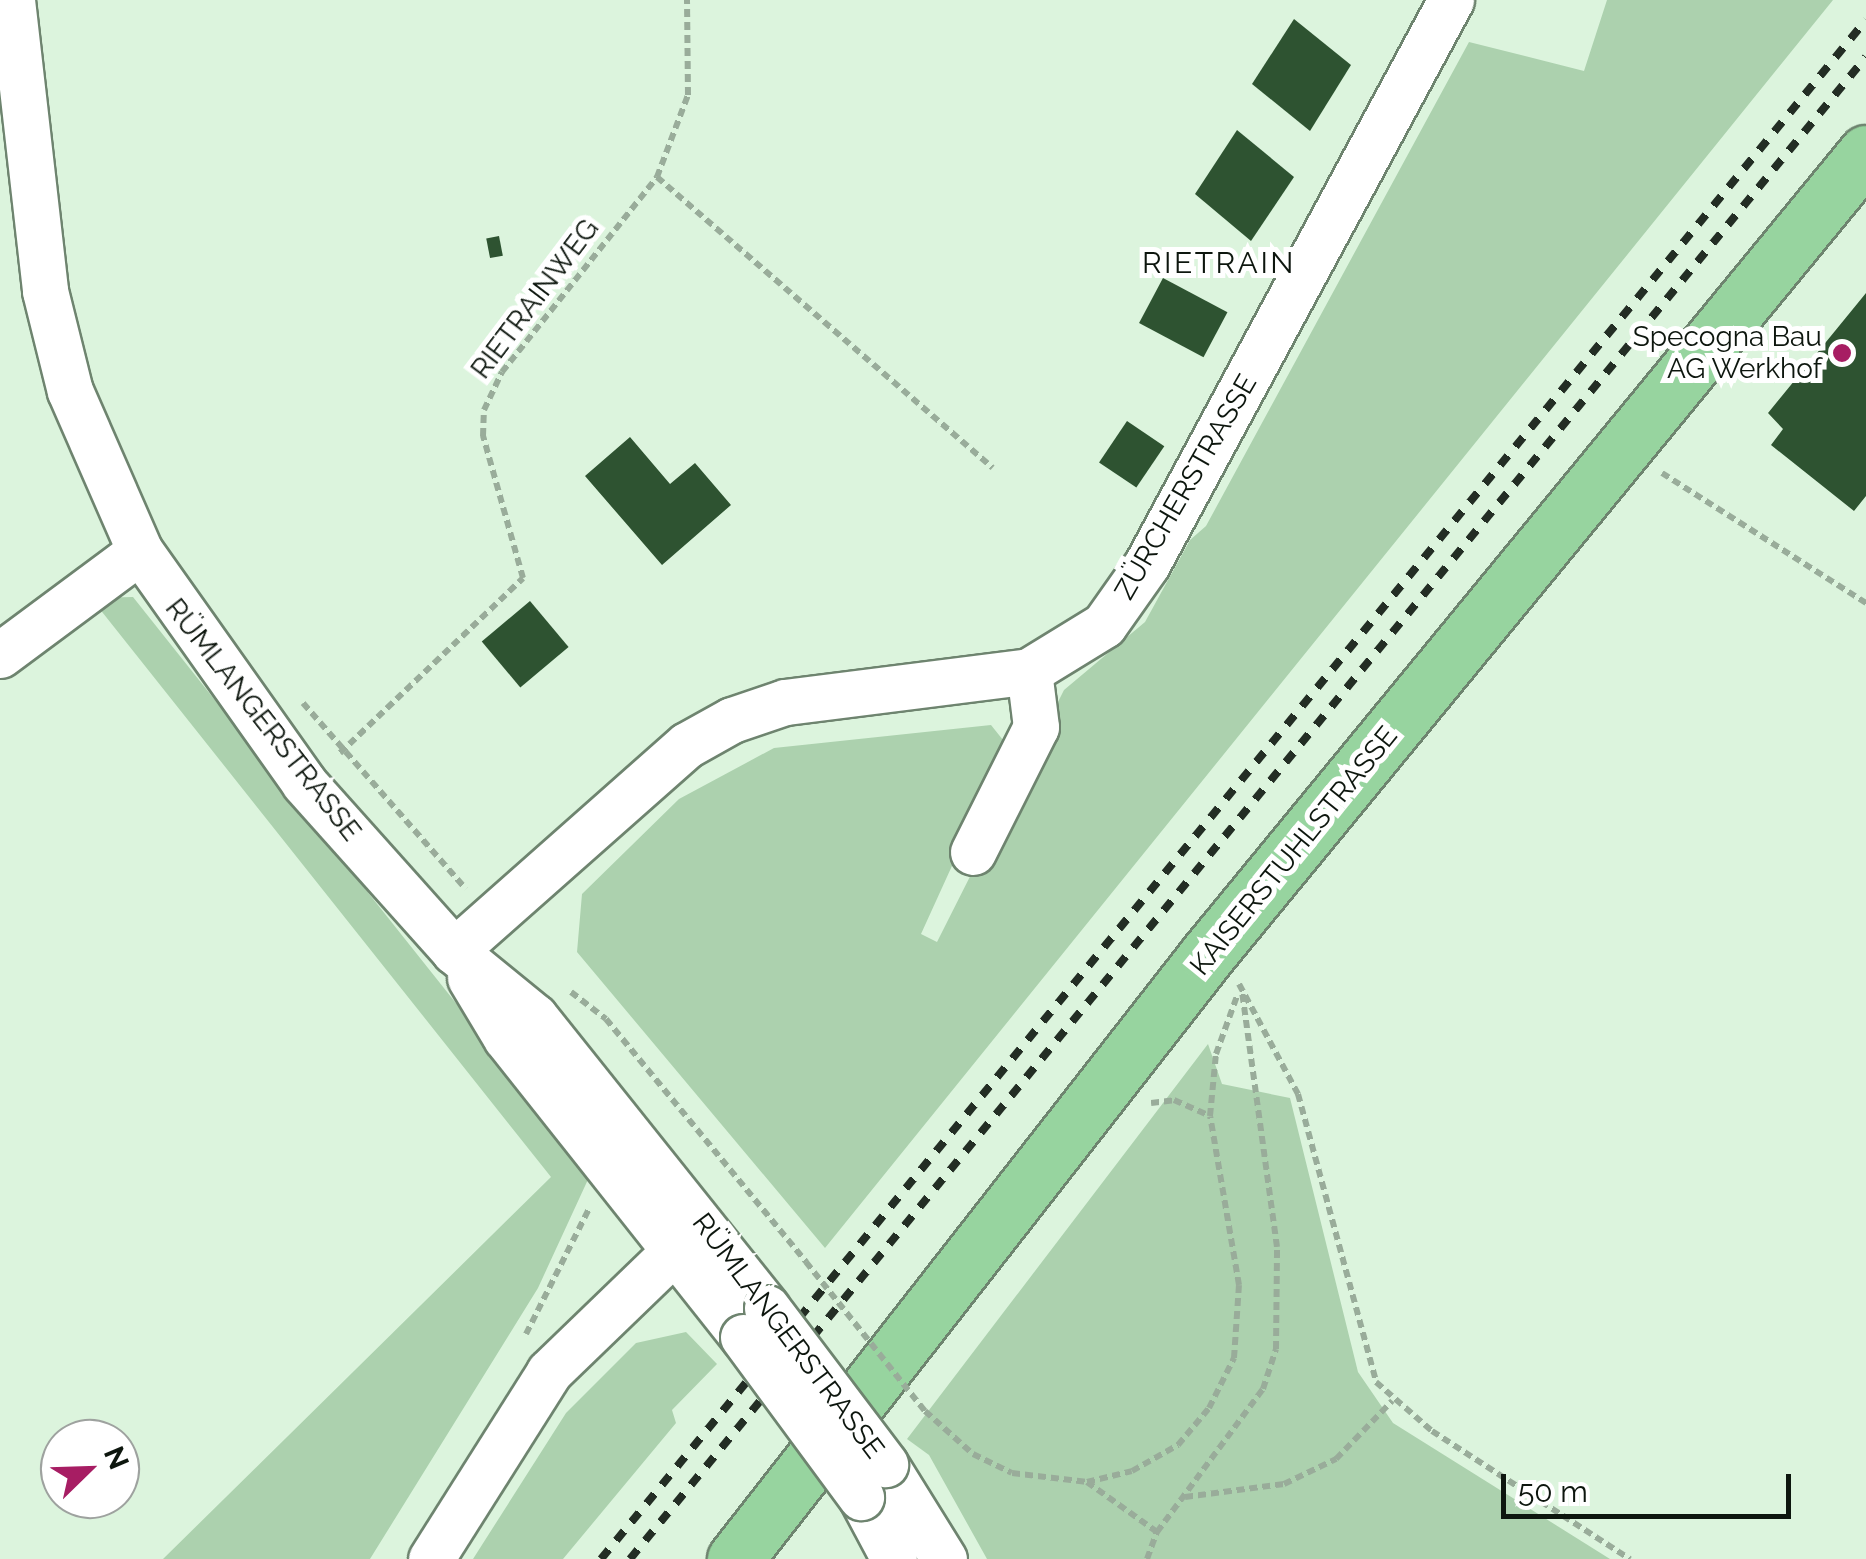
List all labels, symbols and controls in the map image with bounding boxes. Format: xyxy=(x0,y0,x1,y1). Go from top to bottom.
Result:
street label: RIETRAINWEG xyxy=(464,213,606,385)
district label: RIETRAIN xyxy=(1142,245,1296,281)
place label: Specogna Bau AG Werkhof xyxy=(1633,320,1822,386)
marker: Specogna Bau AG Werkhof xyxy=(1831,342,1853,364)
street label: ZÜRCHERSTRASSE xyxy=(1108,369,1264,605)
street label: RÜMLANGERSTRASSE xyxy=(158,592,368,848)
street label: KAISERSTUHLSTRASSE xyxy=(1183,720,1405,982)
street label: RÜMLANGERSTRASSE xyxy=(685,1207,891,1465)
north arrow xyxy=(40,1419,140,1519)
text: N xyxy=(97,1442,136,1474)
scale bar xyxy=(1506,1454,1796,1516)
text: 50 m xyxy=(1518,1474,1588,1509)

